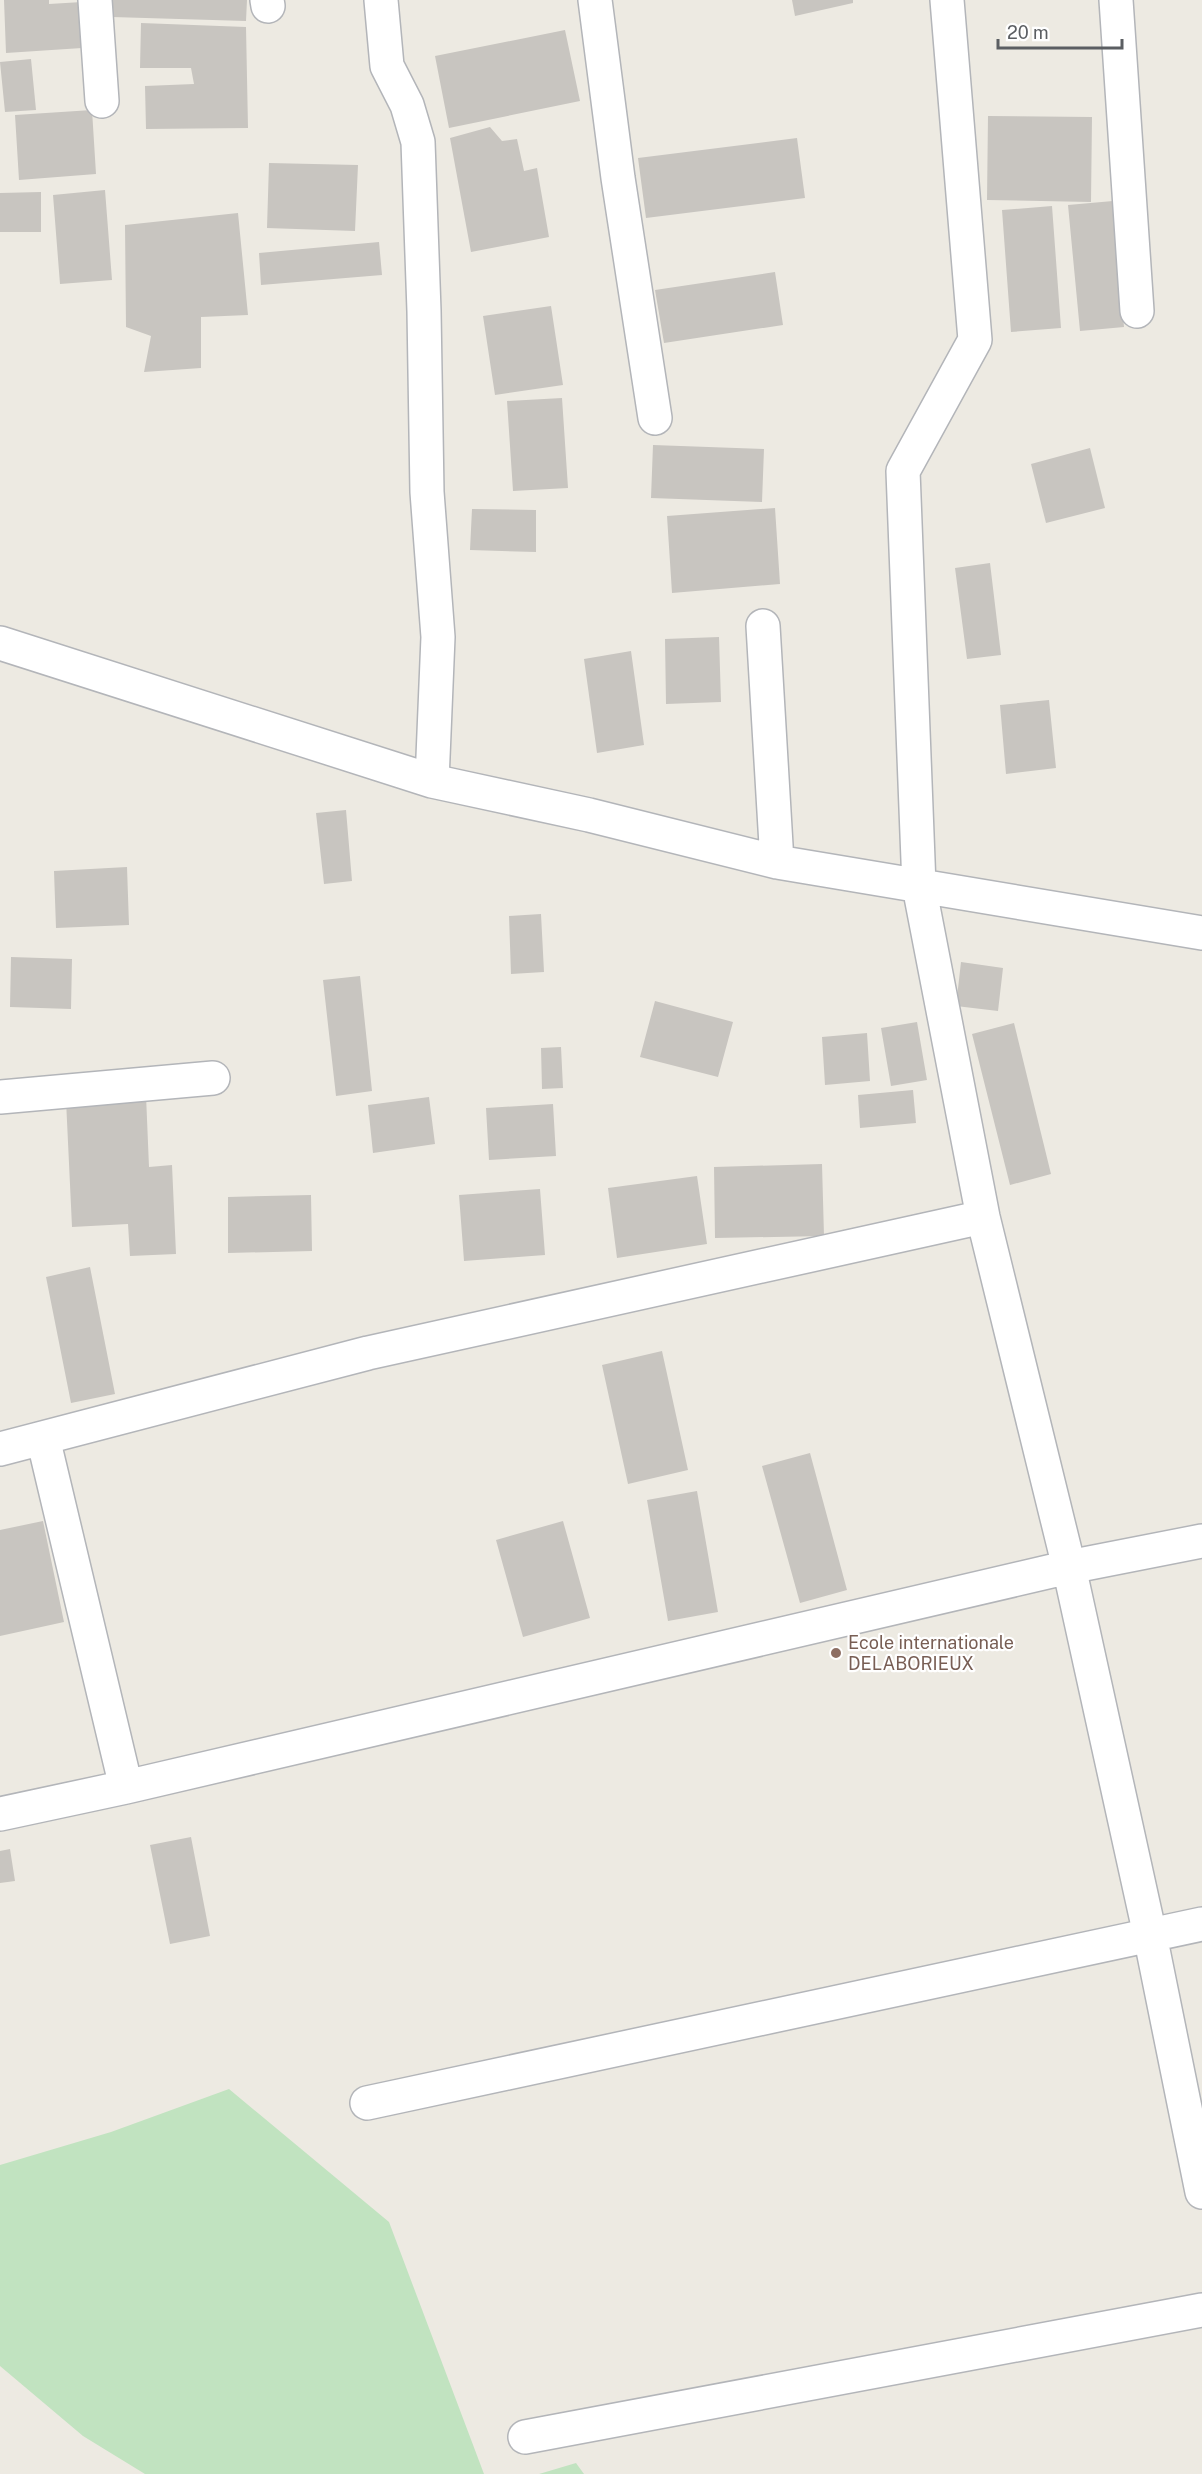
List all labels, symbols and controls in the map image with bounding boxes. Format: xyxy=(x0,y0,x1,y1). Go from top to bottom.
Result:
scale bar xyxy=(998,12,1122,50)
text: 20 m xyxy=(1007,22,1049,43)
place label: Ecole internationale DELABORIEUX xyxy=(848,1632,1014,1674)
marker: Ecole internationale DELABORIEUX xyxy=(829,1646,843,1660)

